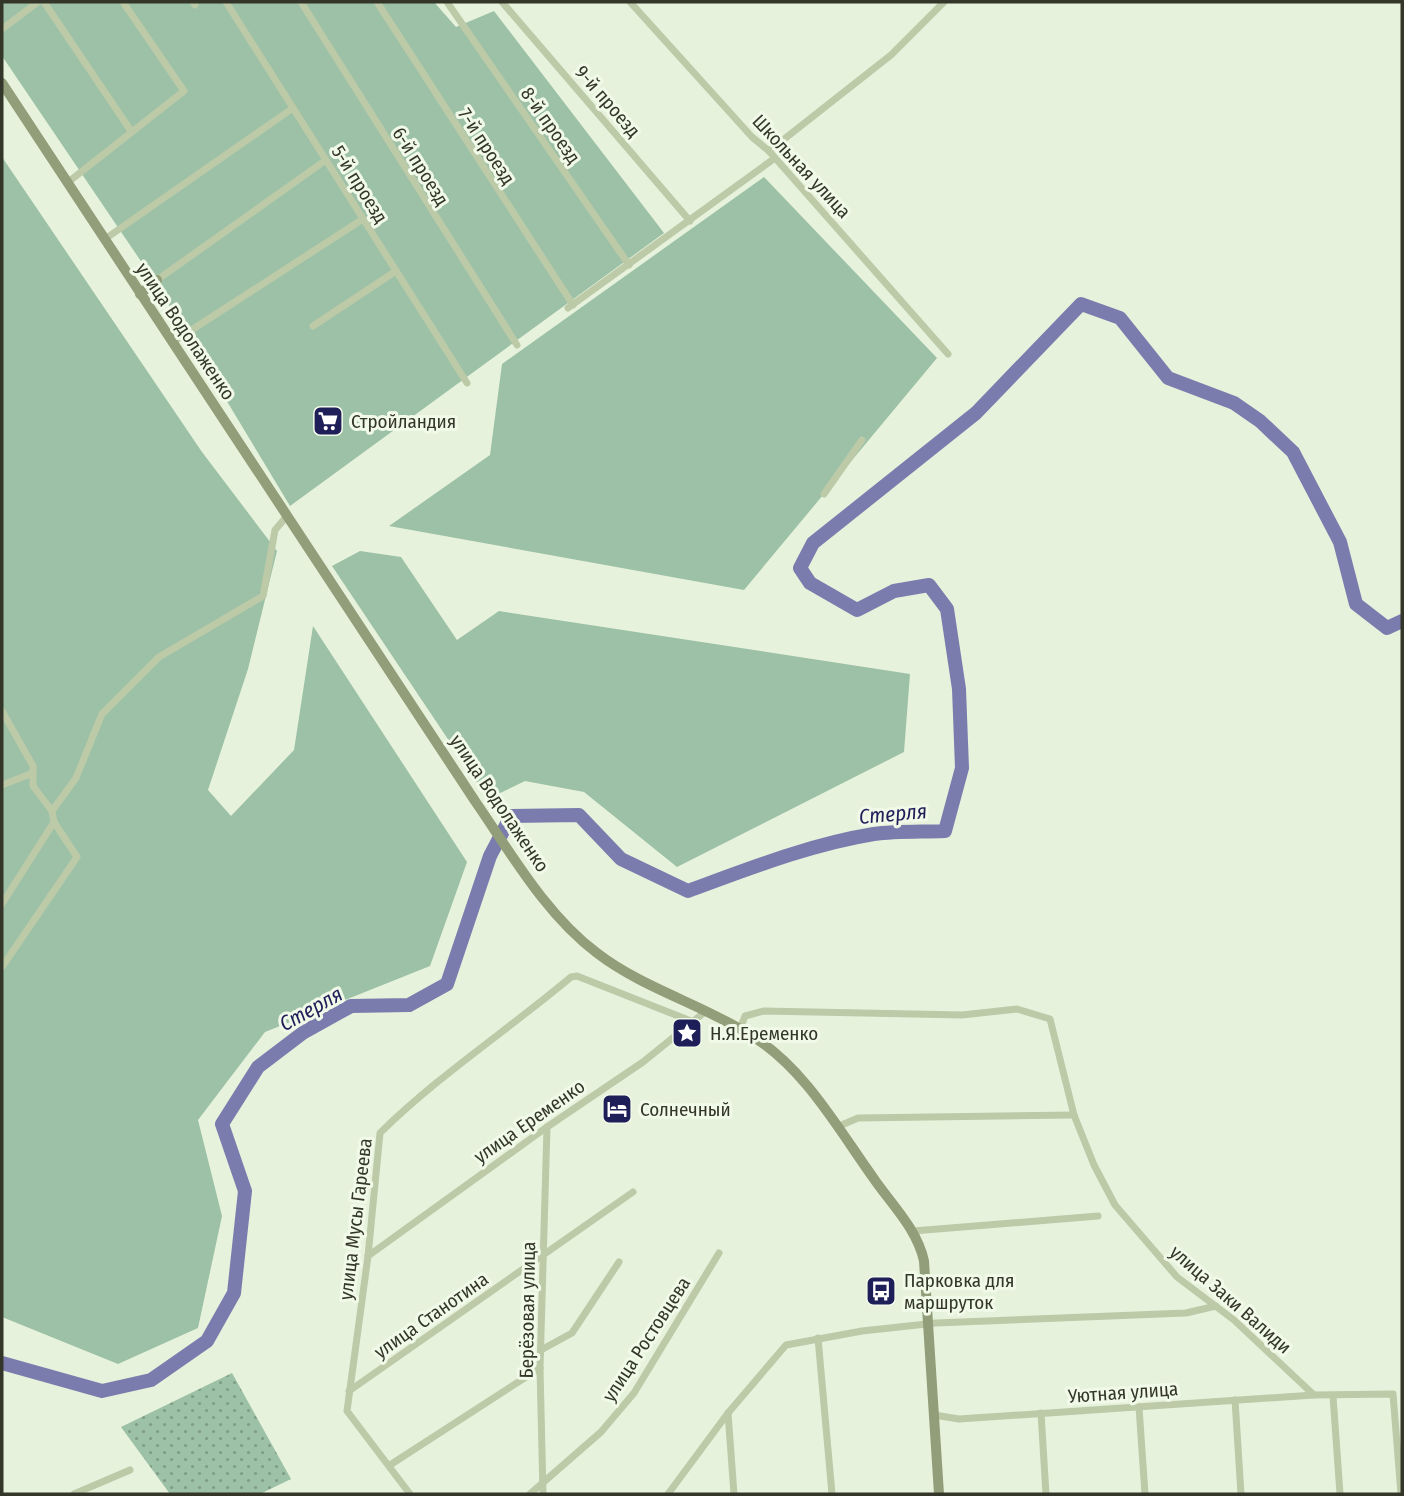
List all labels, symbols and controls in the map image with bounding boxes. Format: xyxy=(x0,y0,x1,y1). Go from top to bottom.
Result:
street label: 9-й проезд xyxy=(570,61,645,142)
street label: 8-й проезд xyxy=(516,83,585,168)
street label: 7-й проезд xyxy=(453,104,520,189)
street label: Школьная улица xyxy=(748,110,856,223)
street label: 6-й проезд xyxy=(387,123,454,210)
street label: 5-й проезд xyxy=(327,141,392,227)
street label: улица Водолаженко xyxy=(131,258,240,404)
supermarket icon: Стройландия xyxy=(311,404,345,438)
place label: Стройландия xyxy=(351,410,456,433)
street label: улица Водолаженко xyxy=(445,730,554,876)
water label: Стерля xyxy=(858,798,928,830)
water label: Стерля xyxy=(275,981,347,1037)
place icon: Н.Я.Еременко xyxy=(670,1016,704,1050)
place label: Н.Я.Еременко xyxy=(710,1022,818,1045)
street label: улица Еременко xyxy=(469,1075,589,1168)
hotel icon: Солнечный xyxy=(600,1092,634,1126)
place label: Солнечный xyxy=(640,1098,731,1121)
street label: улица Мусы Гареева xyxy=(334,1137,377,1301)
street label: улица Заки Валиди xyxy=(1165,1240,1296,1358)
street label: Берёзовая улица xyxy=(515,1241,540,1379)
street label: улица Станотина xyxy=(370,1268,493,1363)
place label: Парковка для маршруток xyxy=(904,1269,1014,1314)
street label: улица Ростовцева xyxy=(597,1273,695,1406)
bus stop icon: Парковка для маршруток xyxy=(864,1274,898,1308)
street label: Уютная улица xyxy=(1066,1377,1179,1408)

